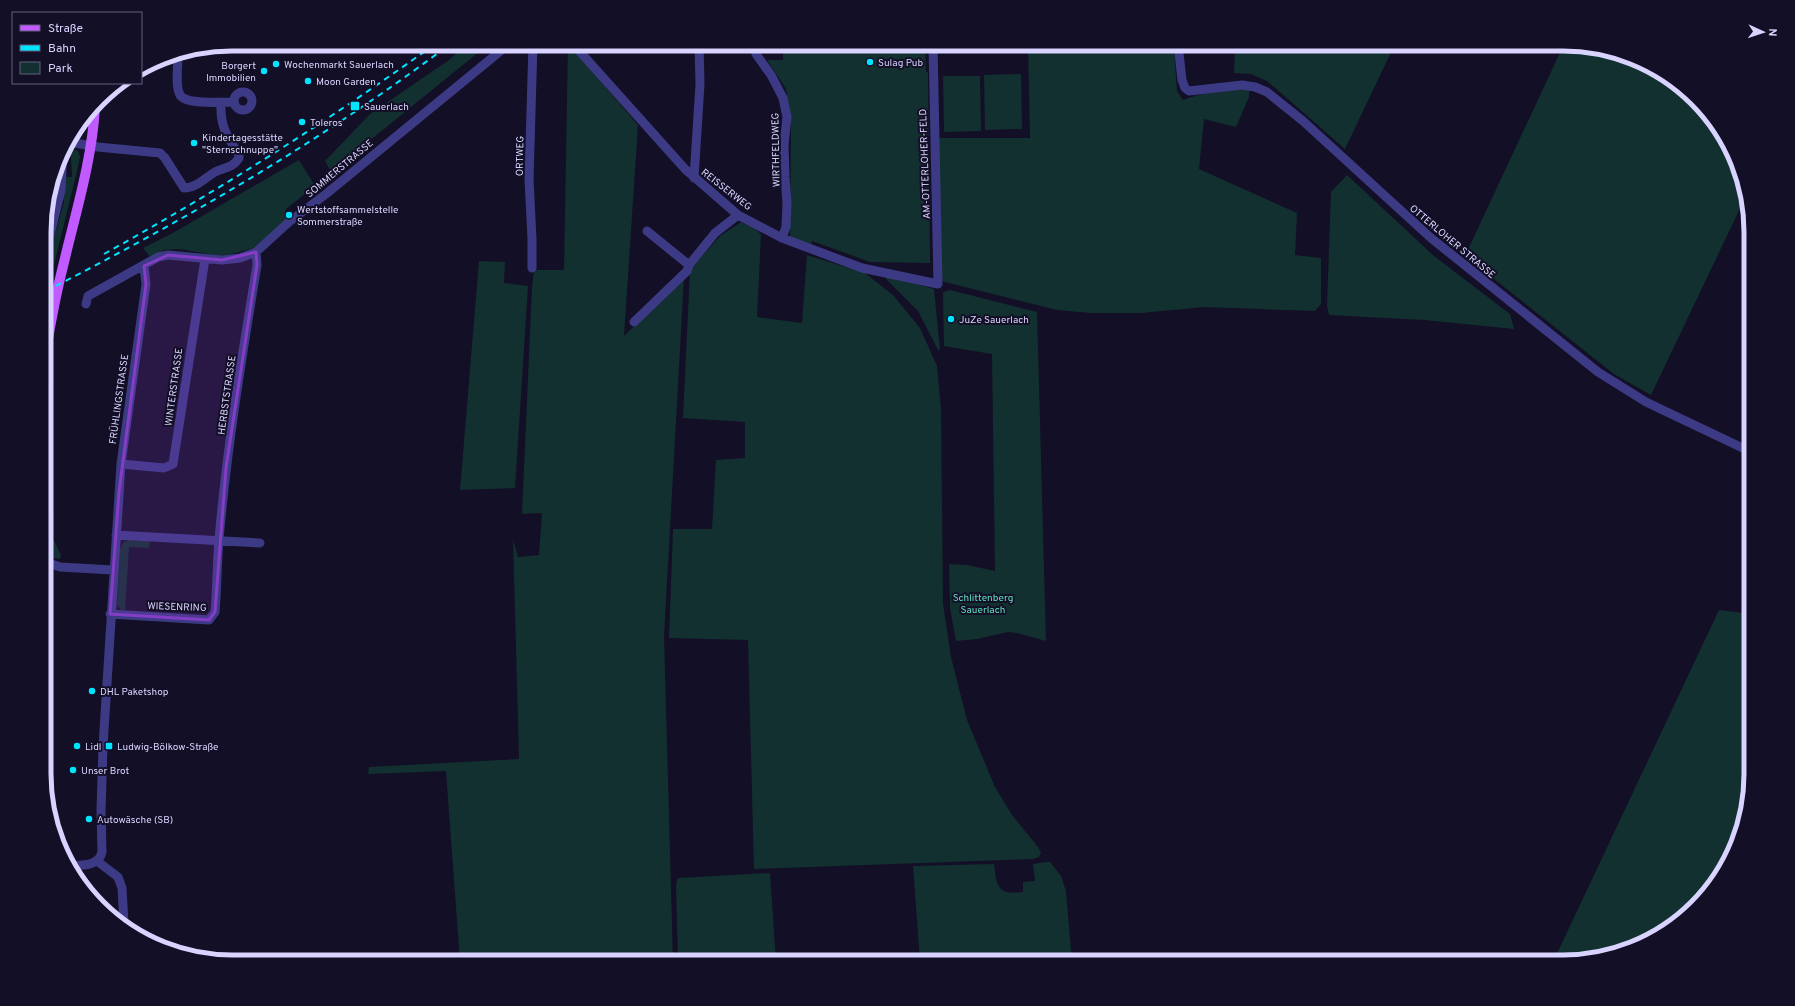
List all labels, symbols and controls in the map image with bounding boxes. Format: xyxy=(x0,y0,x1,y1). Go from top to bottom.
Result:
legend xyxy=(12,12,142,84)
north arrow xyxy=(1743,12,1783,52)
text: Straße xyxy=(48,21,83,37)
text: N xyxy=(1765,28,1779,37)
text: Bahn xyxy=(48,41,76,57)
marker: Sulag Pub xyxy=(865,57,875,67)
place label: Sulag Pub xyxy=(878,57,923,70)
marker: Wochenmarkt Sauerlach xyxy=(271,59,281,69)
place label: Wochenmarkt Sauerlach xyxy=(284,59,394,72)
place label: Borgert Immobilien xyxy=(206,60,256,85)
text: Park xyxy=(48,61,73,77)
marker: Borgert Immobilien xyxy=(259,66,269,76)
marker: Moon Garden xyxy=(303,76,313,86)
place label: Moon Garden xyxy=(316,76,376,89)
marker: Sauerlach xyxy=(349,100,361,112)
place label: Sauerlach xyxy=(364,101,409,114)
street label: AM-OTTERLOHER-FELD xyxy=(917,108,934,219)
street label: WIRTHFELDWEG xyxy=(769,112,784,187)
marker: Toleros xyxy=(297,117,307,127)
place label: Toleros xyxy=(310,117,343,130)
place label: Kindertagesstätte "Sternschnuppe" xyxy=(202,132,283,157)
street label: ORTWEG xyxy=(514,136,527,176)
street label: SOMMERSTRASSE xyxy=(304,137,376,201)
marker: Kindertagesstätte "Sternschnuppe" xyxy=(189,138,199,148)
street label: REISSERWEG xyxy=(698,166,754,214)
street label: OTTERLOHER STRASSE xyxy=(1406,202,1498,282)
place label: Wertstoffsammelstelle Sommerstraße xyxy=(297,204,398,229)
marker: Wertstoffsammelstelle Sommerstraße xyxy=(284,210,294,220)
marker: JuZe Sauerlach xyxy=(946,314,956,324)
place label: JuZe Sauerlach xyxy=(959,314,1029,327)
street label: WINTERSTRASSE xyxy=(163,347,186,427)
street label: FRÜHLINGSTRASSE xyxy=(107,353,132,445)
street label: HERBSTSTRASSE xyxy=(215,355,240,436)
park label: Schlittenberg Sauerlach xyxy=(953,592,1013,617)
street label: WIESENRING xyxy=(147,600,207,615)
marker: DHL Paketshop xyxy=(87,686,97,696)
place label: DHL Paketshop xyxy=(100,686,169,699)
marker: Lidl xyxy=(72,741,82,751)
place label: Lidl xyxy=(85,741,101,754)
marker: Ludwig-Bölkow-Straße xyxy=(104,741,114,751)
place label: Ludwig-Bölkow-Straße xyxy=(117,741,218,754)
marker: Unser Brot xyxy=(68,765,78,775)
place label: Unser Brot xyxy=(81,765,130,778)
marker: Autowäsche (SB) xyxy=(84,814,94,824)
place label: Autowäsche (SB) xyxy=(97,814,173,827)

